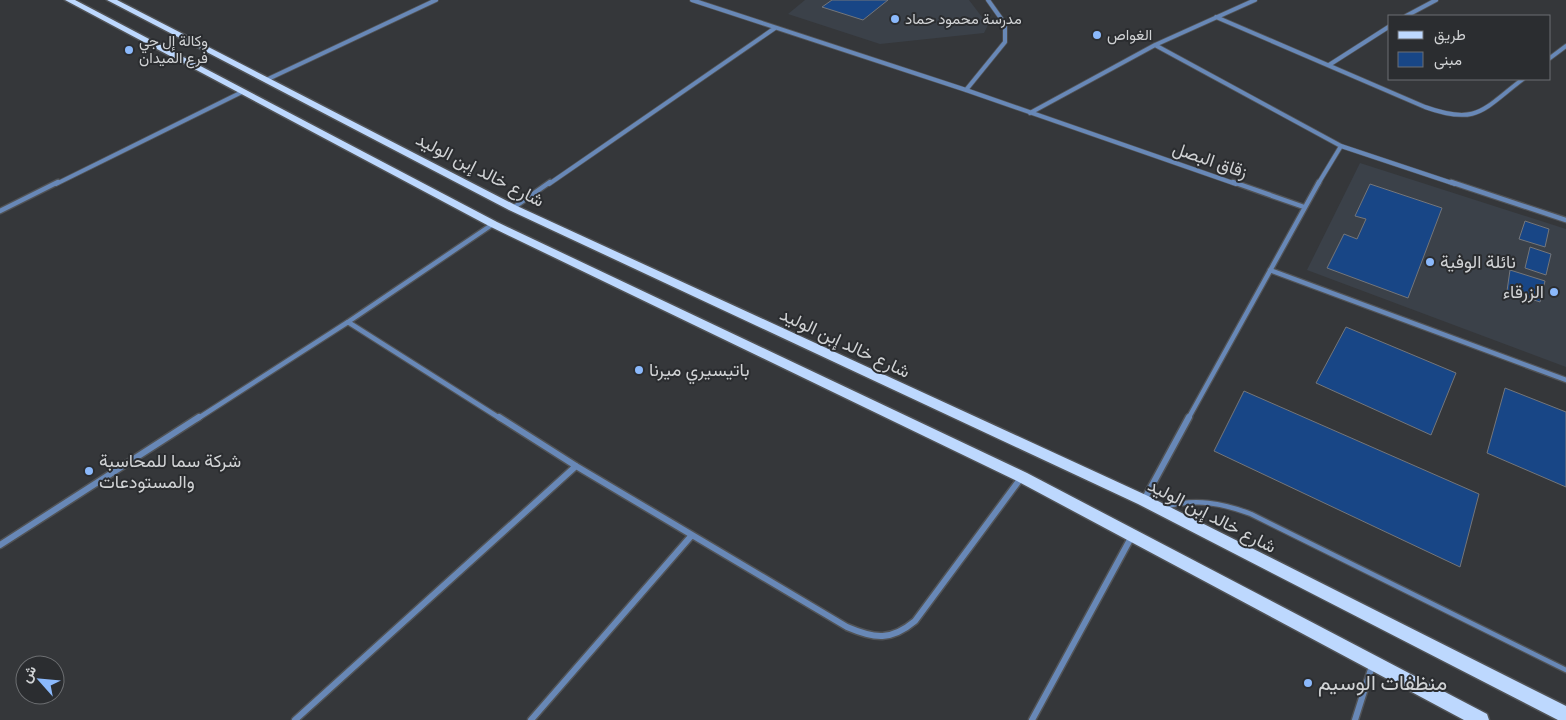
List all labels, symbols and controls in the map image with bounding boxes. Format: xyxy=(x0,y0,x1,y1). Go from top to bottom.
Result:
place label: مدرسة محمود حماد xyxy=(905,10,1022,28)
marker: مدرسة محمود حماد xyxy=(889,13,901,25)
legend xyxy=(1388,15,1551,80)
place label: الغواص xyxy=(1107,26,1152,45)
text: طريق xyxy=(1434,26,1466,45)
marker: الغواص xyxy=(1091,29,1103,41)
place label: وكالة إل جي فرع الميدان xyxy=(139,32,208,69)
marker: وكالة إل جي فرع الميدان xyxy=(123,44,135,56)
text: مبنى xyxy=(1434,51,1462,70)
street label: شارع خالد إبن الوليد xyxy=(412,128,548,213)
street label: زقاق البصل xyxy=(1170,137,1250,183)
place label: نائلة الوفية xyxy=(1440,251,1516,273)
marker: نائلة الوفية xyxy=(1424,256,1436,268)
place label: الزرقاء xyxy=(1503,281,1544,303)
marker: الزرقاء xyxy=(1548,286,1560,298)
street label: شارع خالد إبن الوليد xyxy=(776,303,914,384)
place label: باتيسيري ميرنا xyxy=(649,359,749,385)
marker: باتيسيري ميرنا xyxy=(633,364,645,376)
place label: شركة سما للمحاسبة والمستودعات xyxy=(99,450,241,493)
marker: شركة سما للمحاسبة والمستودعات xyxy=(83,465,95,477)
street label: شارع خالد إبن الوليد xyxy=(1144,474,1280,559)
north arrow xyxy=(15,655,65,705)
text: ش xyxy=(17,663,40,686)
place label: منظفات الوسيم xyxy=(1318,670,1447,697)
marker: منظفات الوسيم xyxy=(1302,677,1314,689)

